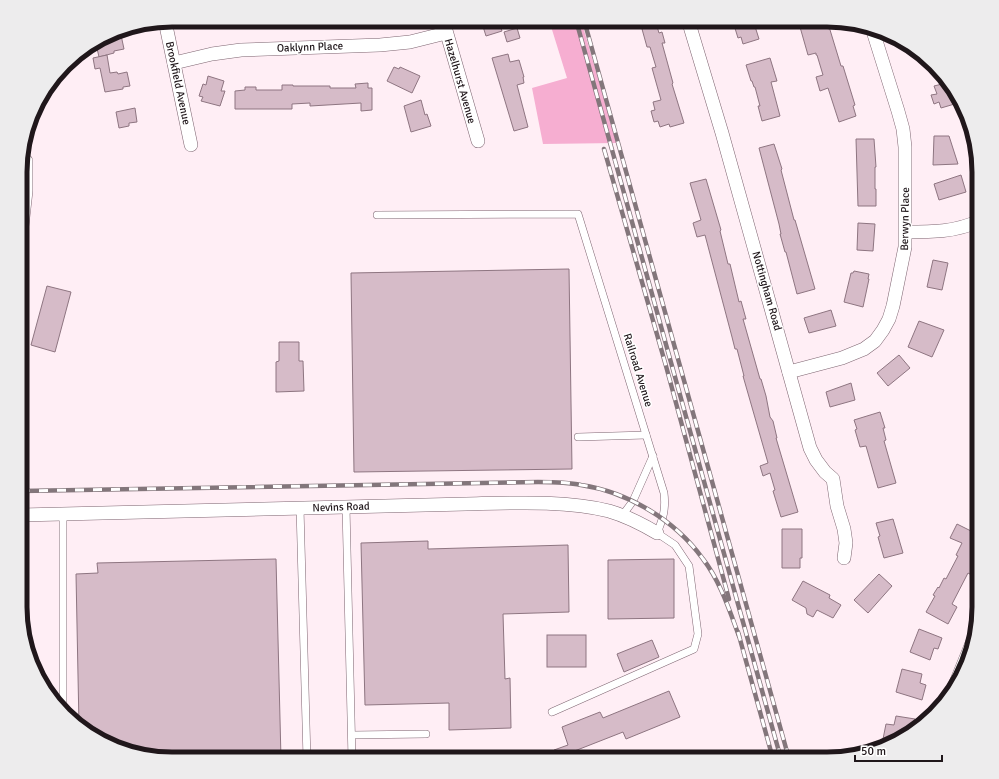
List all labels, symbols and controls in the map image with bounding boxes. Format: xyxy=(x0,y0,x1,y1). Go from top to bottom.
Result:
street label: Hazelhurst Avenue xyxy=(442,37,478,125)
street label: Oaklynn Place xyxy=(277,39,343,55)
street label: Brookfield Avenue xyxy=(163,40,193,126)
street label: Berwyn Place xyxy=(898,187,912,251)
street label: Nottingham Road xyxy=(749,250,785,332)
street label: Railroad Avenue xyxy=(621,332,655,408)
street label: Nevins Road xyxy=(312,499,370,514)
scale bar xyxy=(855,737,942,763)
text: 50 m xyxy=(861,744,886,759)

